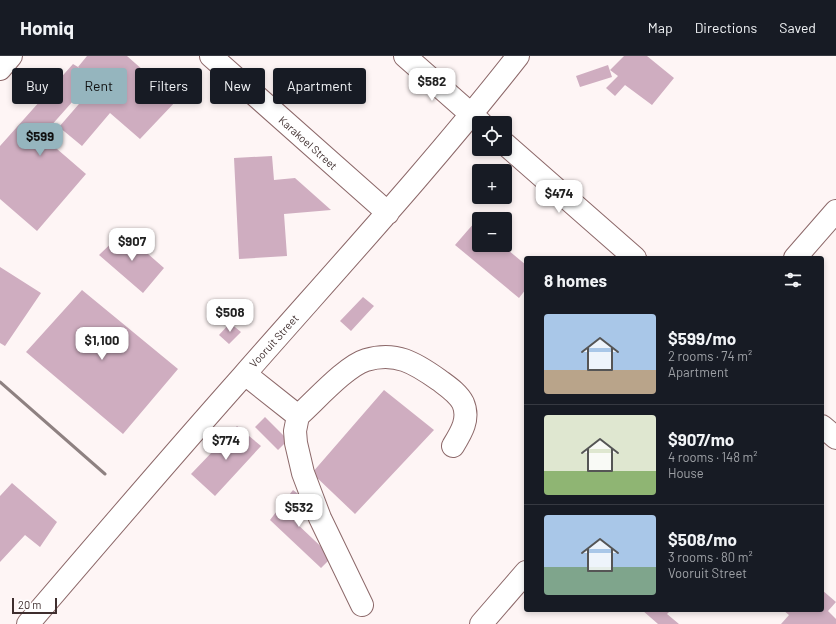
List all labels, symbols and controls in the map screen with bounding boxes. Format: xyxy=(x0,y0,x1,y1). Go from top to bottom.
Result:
text: Homiq xyxy=(20,16,74,39)
text: Map xyxy=(648,19,673,36)
text: Directions xyxy=(695,19,757,36)
text: Saved xyxy=(779,19,816,36)
chip: Buy xyxy=(12,68,63,104)
chip: Rent xyxy=(71,68,127,104)
chip: Filters xyxy=(135,68,202,104)
chip: New xyxy=(210,68,265,104)
chip: Apartment xyxy=(273,68,366,104)
pin: $582 xyxy=(408,68,456,102)
text: $582 xyxy=(418,73,446,89)
street label: Karakoel Street xyxy=(277,113,340,172)
map controls xyxy=(472,116,512,252)
button: locate xyxy=(472,116,512,156)
pin: $599 xyxy=(16,123,64,157)
text: $599 xyxy=(26,128,54,144)
button: + xyxy=(472,164,512,204)
pin: $474 xyxy=(535,180,583,214)
text: $474 xyxy=(545,185,573,201)
button: − xyxy=(472,212,512,252)
pin: $907 xyxy=(108,228,156,262)
text: $907 xyxy=(118,233,146,249)
icon: filters xyxy=(782,269,804,291)
text: 8 homes xyxy=(544,270,607,290)
pin: $508 xyxy=(206,299,254,333)
text: $508 xyxy=(216,304,244,320)
street label: Vooruit Street xyxy=(246,311,301,370)
pin: $1,100 xyxy=(69,327,135,361)
text: $599/mo xyxy=(668,328,736,348)
icon: home xyxy=(576,330,624,378)
text: $1,100 xyxy=(85,332,119,348)
text: 2 rooms · 74 m² xyxy=(668,348,752,364)
text: Apartment xyxy=(668,364,729,380)
pin: $774 xyxy=(202,427,250,461)
text: $907/mo xyxy=(668,429,734,449)
icon: home xyxy=(576,431,624,479)
text: $774 xyxy=(212,432,240,448)
text: 4 rooms · 148 m² xyxy=(668,449,758,465)
text: House xyxy=(668,465,704,481)
pin: $532 xyxy=(275,494,323,528)
text: $532 xyxy=(285,499,313,515)
text: $508/mo xyxy=(668,529,737,549)
icon: home xyxy=(576,531,624,579)
text: 3 rooms · 80 m² xyxy=(668,549,753,565)
text: Vooruit Street xyxy=(668,565,747,581)
scale bar xyxy=(12,596,57,615)
text: 20 m xyxy=(18,598,41,611)

